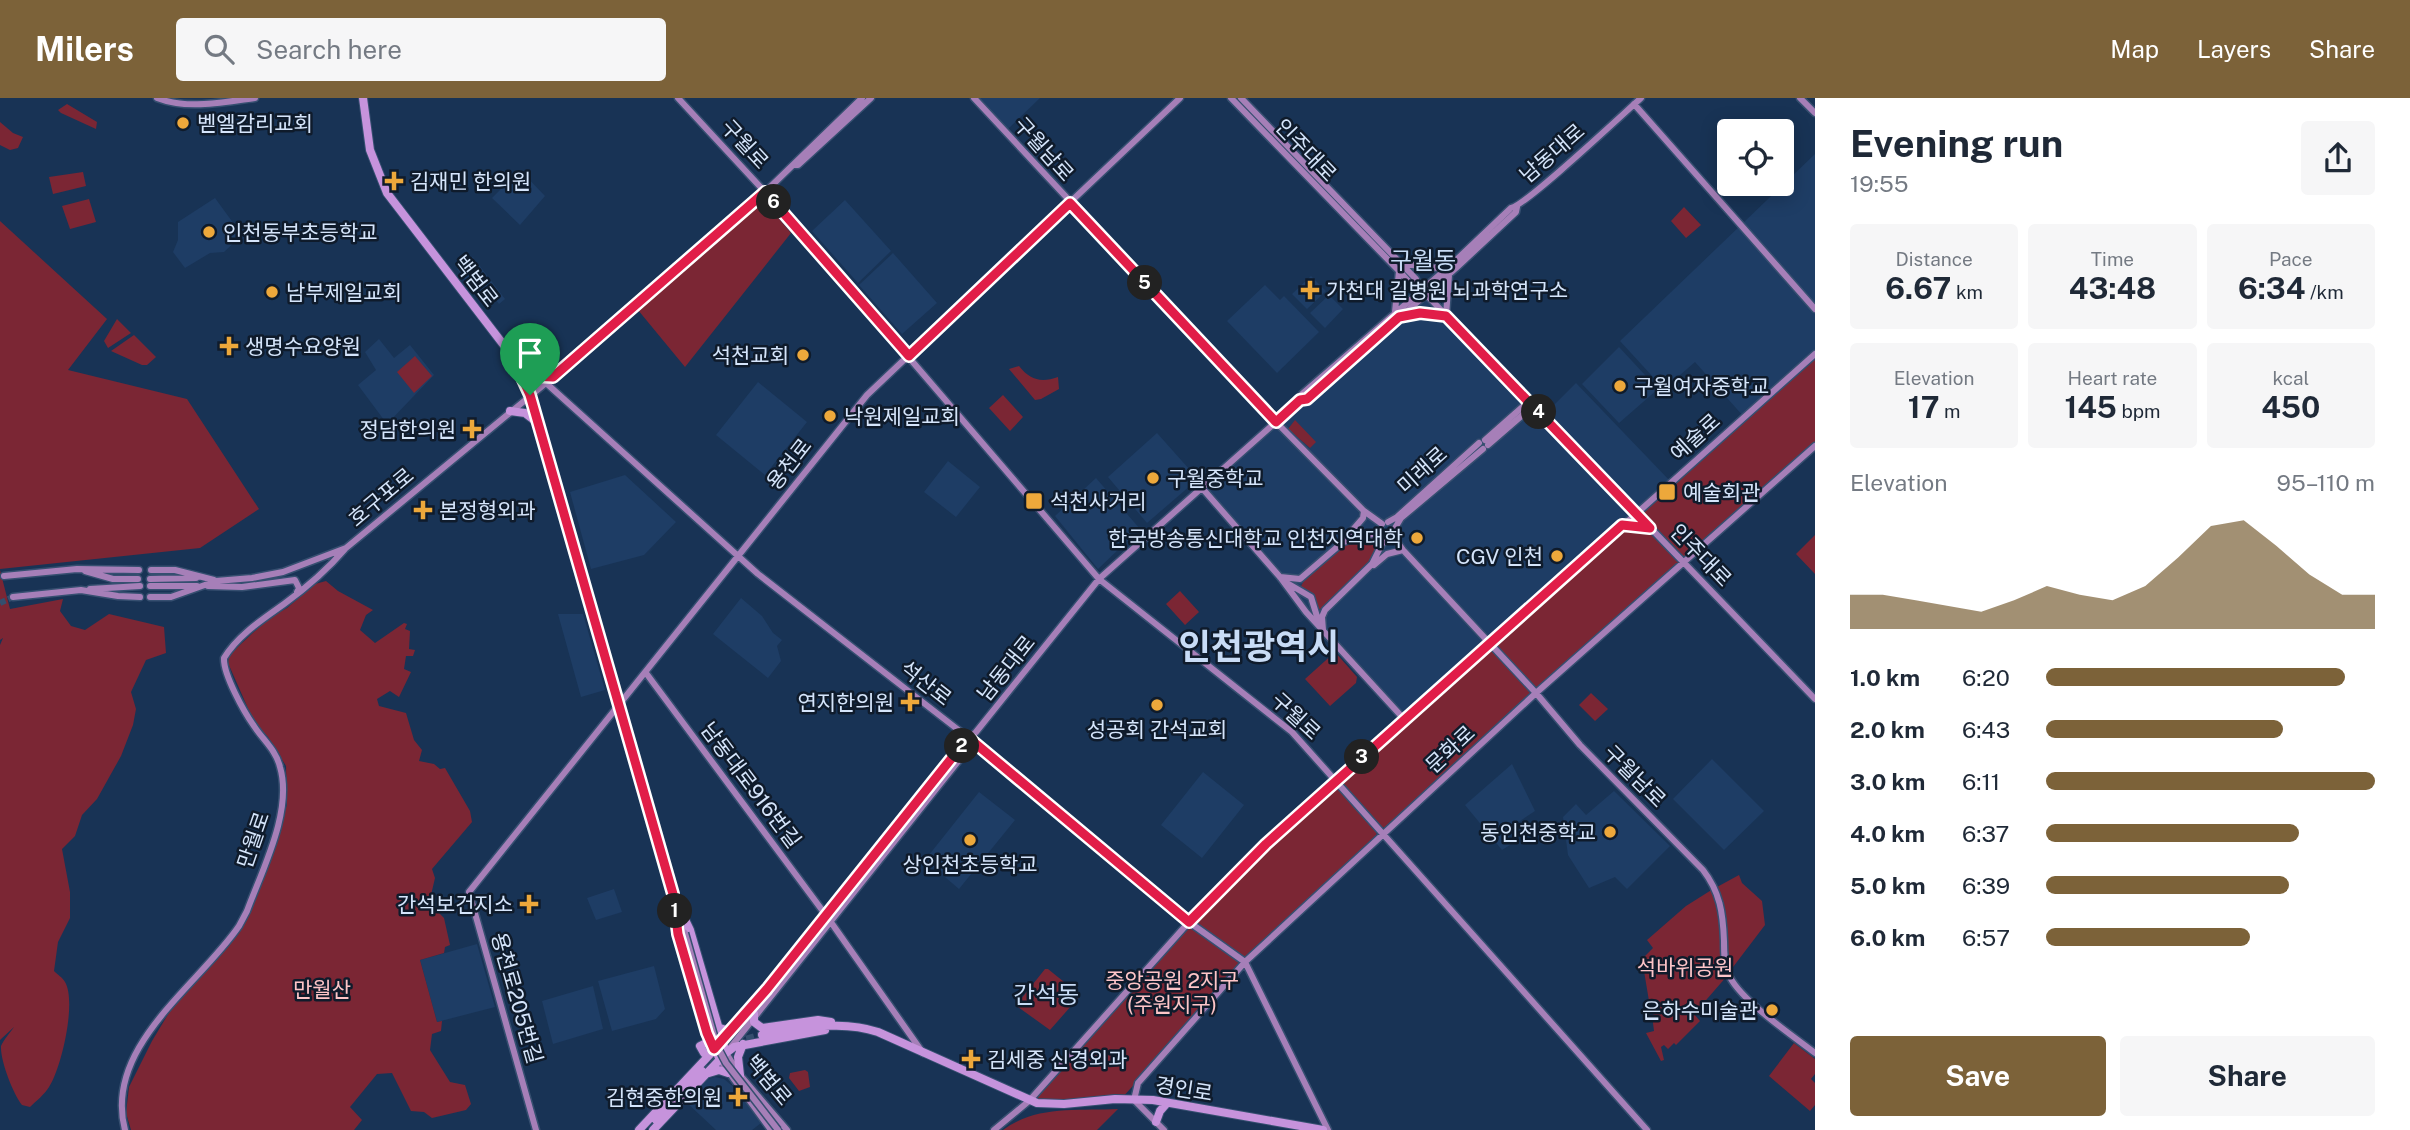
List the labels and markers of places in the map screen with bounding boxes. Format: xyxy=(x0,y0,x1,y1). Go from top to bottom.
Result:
place label: 벧엘감리교회 xyxy=(197,111,313,136)
marker: 벧엘감리교회 xyxy=(175,115,191,131)
place label: 김재민 한의원 xyxy=(410,169,531,194)
marker: 김재민 한의원 xyxy=(384,171,404,191)
pin: 6 xyxy=(756,184,792,220)
place label: 인천동부초등학교 xyxy=(223,220,378,245)
marker: 인천동부초등학교 xyxy=(201,224,217,240)
pin: 5 xyxy=(1128,266,1162,300)
place label: 가천대 길병원 뇌과학연구소 xyxy=(1326,278,1568,303)
place label: 남부제일교회 xyxy=(286,280,402,305)
marker: 가천대 길병원 뇌과학연구소 xyxy=(1300,280,1320,300)
marker: 남부제일교회 xyxy=(264,284,280,300)
pin xyxy=(500,323,560,395)
place label: 생명수요양원 xyxy=(245,334,361,359)
marker: 생명수요양원 xyxy=(219,336,239,356)
place label: 석천교회 xyxy=(712,343,789,368)
marker: 석천교회 xyxy=(795,347,811,363)
place label: 구월여자중학교 xyxy=(1634,374,1769,399)
marker: 구월여자중학교 xyxy=(1612,378,1628,394)
pin: 4 xyxy=(1522,394,1556,430)
place label: 낙원제일교회 xyxy=(844,404,960,429)
marker: 낙원제일교회 xyxy=(822,408,838,424)
place label: 정담한의원 xyxy=(359,417,456,442)
marker: 정담한의원 xyxy=(462,419,482,439)
place label: 구월중학교 xyxy=(1167,466,1264,491)
marker: 구월중학교 xyxy=(1145,470,1161,486)
place label: 예술회관 xyxy=(1683,480,1760,505)
marker: 예술회관 xyxy=(1657,482,1677,502)
place label: 석천사거리 xyxy=(1050,489,1147,514)
marker: 석천사거리 xyxy=(1024,491,1044,511)
place label: 본정형외과 xyxy=(439,498,536,523)
marker: 본정형외과 xyxy=(413,500,433,520)
place label: 한국방송통신대학교 인천지역대학 xyxy=(1108,526,1403,551)
marker: 한국방송통신대학교 인천지역대학 xyxy=(1409,530,1425,546)
place label: CGV 인천 xyxy=(1456,544,1543,569)
marker: CGV 인천 xyxy=(1549,548,1565,564)
place label: 연지한의원 xyxy=(797,690,894,715)
marker: 연지한의원 xyxy=(900,692,920,712)
marker: 성공회 간석교회 xyxy=(1149,697,1165,713)
place label: 성공회 간석교회 xyxy=(1087,717,1227,742)
pin: 2 xyxy=(944,728,979,764)
pin: 3 xyxy=(1344,740,1380,774)
place label: 동인천중학교 xyxy=(1480,820,1596,845)
marker: 동인천중학교 xyxy=(1602,824,1618,840)
marker: 상인천초등학교 xyxy=(962,832,978,848)
place label: 상인천초등학교 xyxy=(902,852,1038,877)
place label: 간석보건지소 xyxy=(397,892,513,917)
marker: 간석보건지소 xyxy=(519,894,539,914)
pin: 1 xyxy=(658,894,692,928)
place label: 은하수미술관 xyxy=(1642,998,1758,1023)
marker: 은하수미술관 xyxy=(1764,1002,1780,1018)
place label: 김세중 신경외과 xyxy=(987,1047,1127,1072)
marker: 김세중 신경외과 xyxy=(961,1049,981,1069)
place label: 김현중한의원 xyxy=(606,1085,722,1110)
marker: 김현중한의원 xyxy=(728,1087,748,1107)

